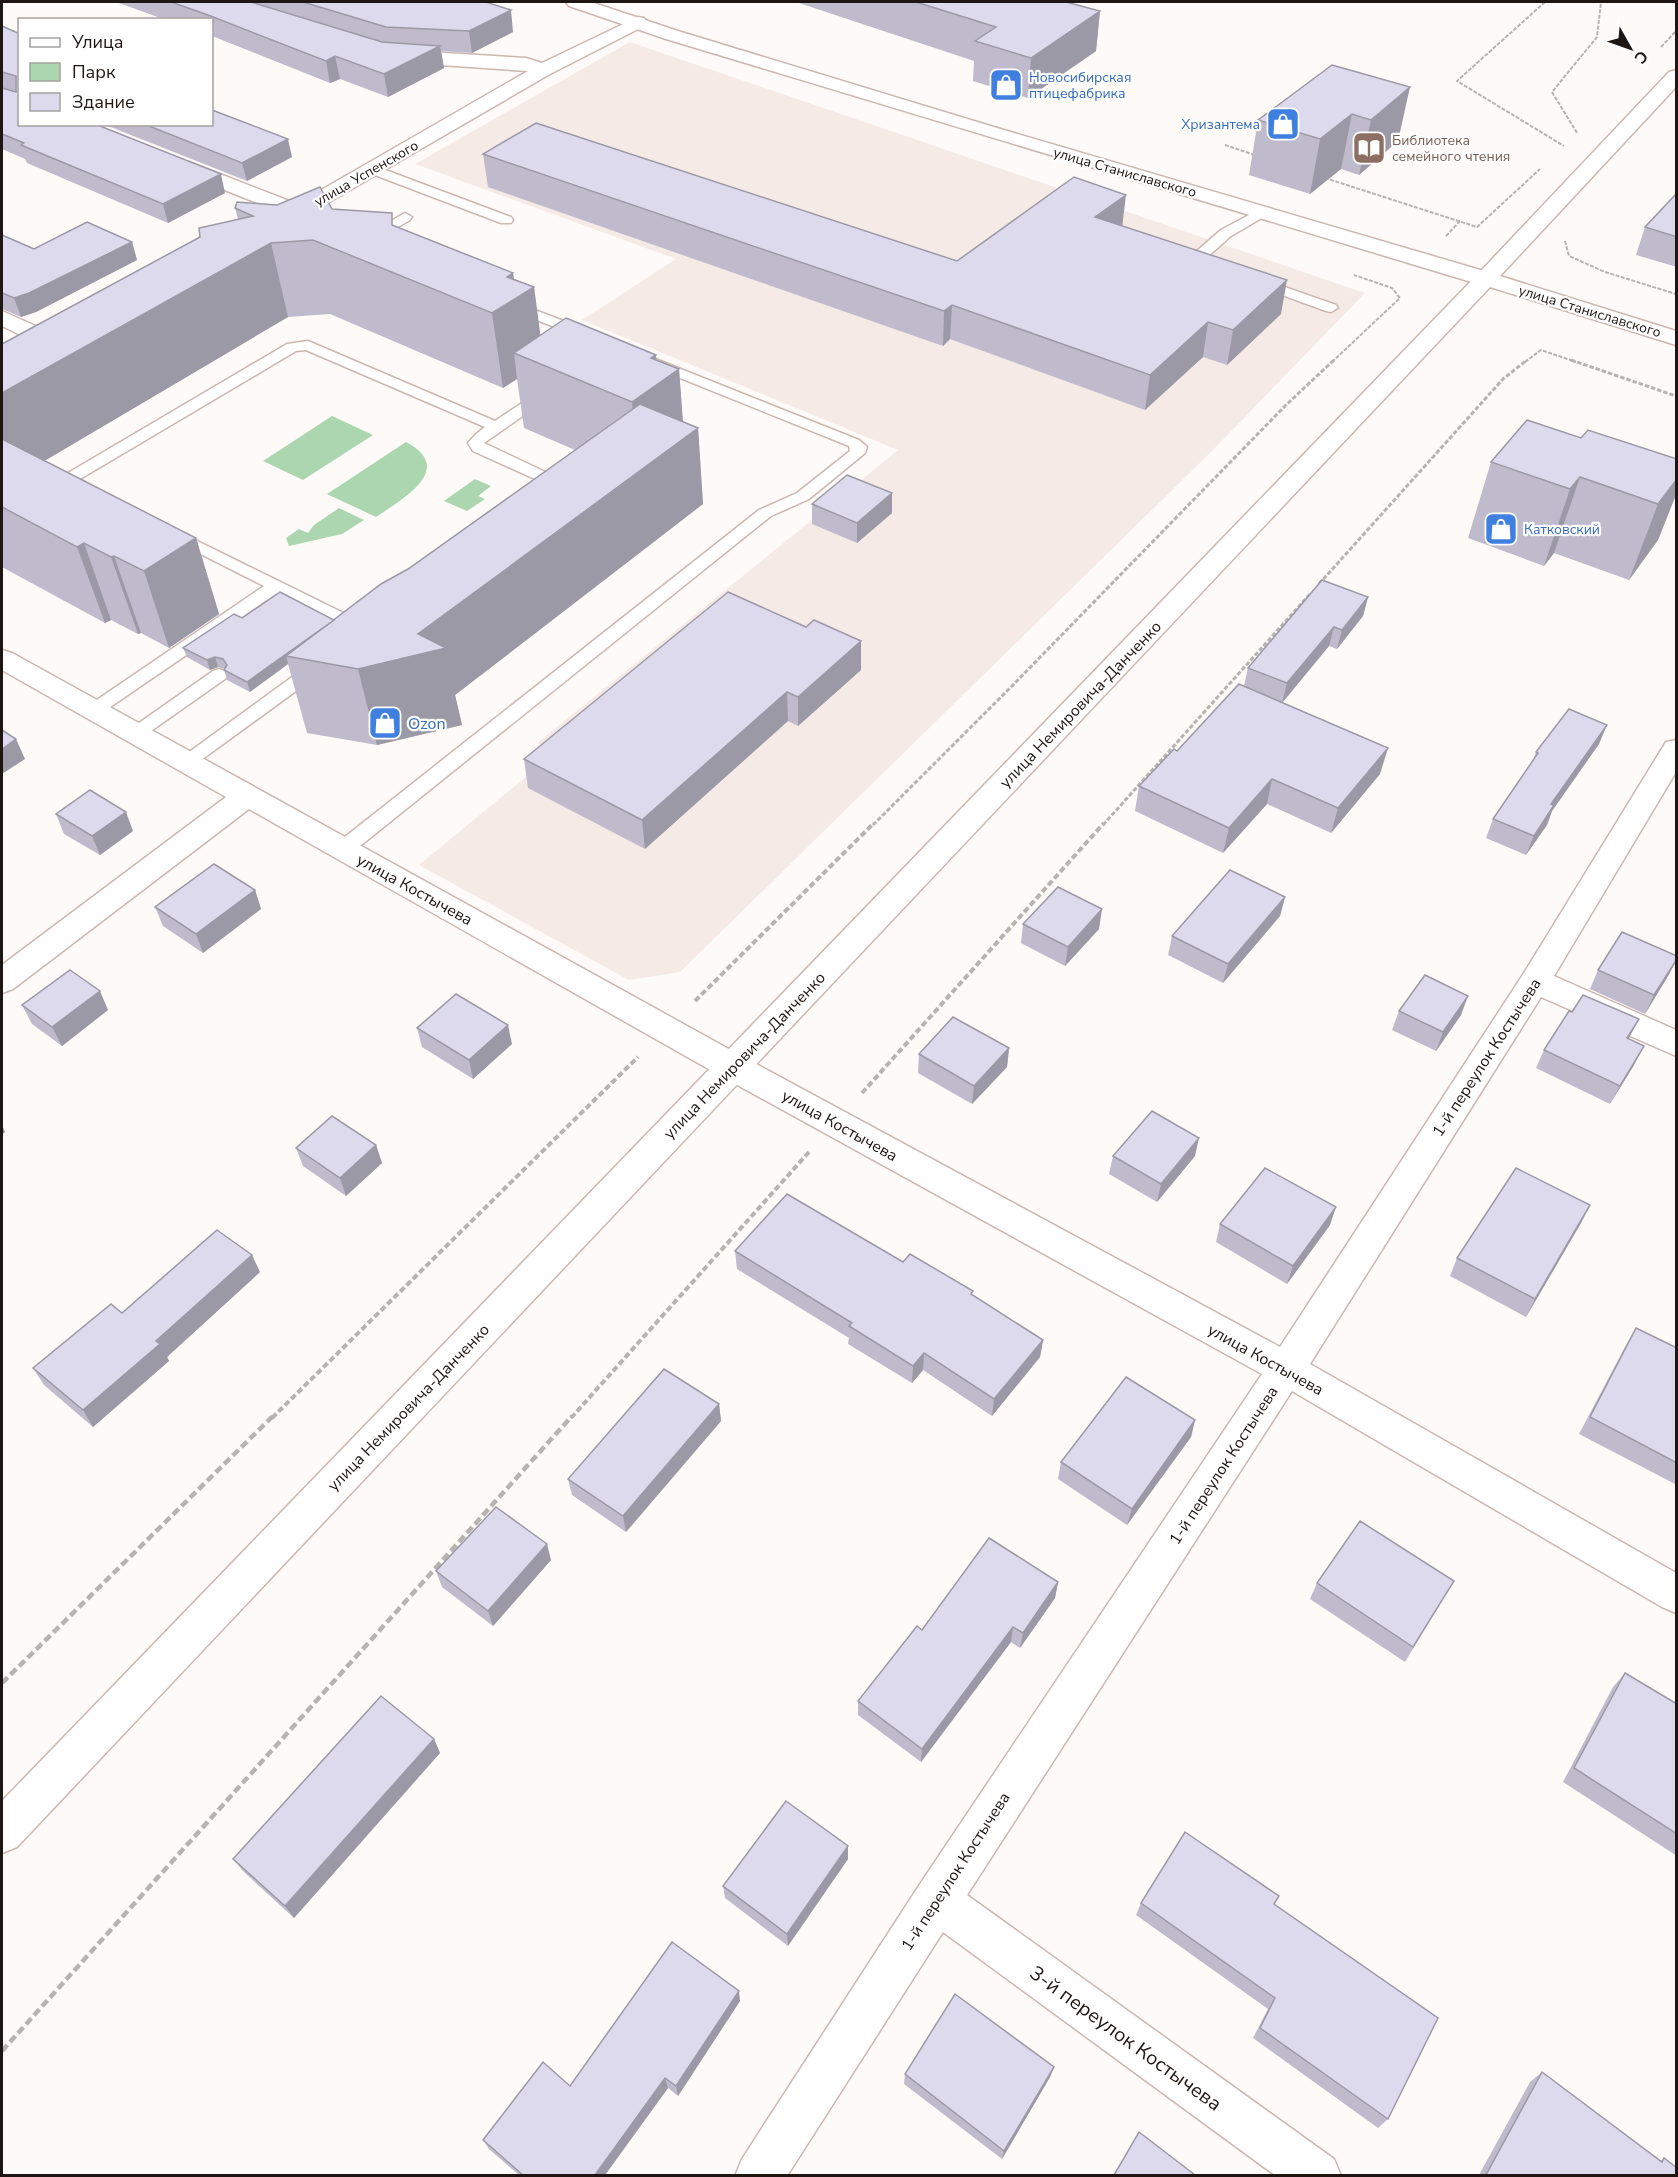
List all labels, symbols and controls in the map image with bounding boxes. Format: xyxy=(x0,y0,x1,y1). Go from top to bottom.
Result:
legend xyxy=(18,18,213,126)
north arrow xyxy=(1600,18,1660,78)
text: Улица xyxy=(71,30,123,54)
text: С xyxy=(1629,46,1653,68)
text: Парк xyxy=(72,60,116,84)
shop icon: Новосибирская птицефабрика xyxy=(988,67,1024,103)
place label: Новосибирская птицефабрика xyxy=(1029,68,1131,103)
text: Здание xyxy=(72,90,135,114)
shop icon: Хризантема xyxy=(1265,106,1301,142)
place label: Хризантема xyxy=(1181,115,1260,134)
library icon: Библиотека семейного чтения xyxy=(1351,130,1387,166)
place label: Библиотека семейного чтения xyxy=(1392,131,1510,166)
street label: улица Успенского xyxy=(311,136,422,211)
street label: улица Станиславского xyxy=(1051,143,1199,202)
street label: улица Станиславского xyxy=(1516,281,1663,342)
shop icon: Катковский xyxy=(1483,511,1519,547)
place label: Катковский xyxy=(1524,520,1600,539)
street label: улица Немировича-Данченко xyxy=(995,616,1167,793)
shop icon: Ozon xyxy=(367,705,403,741)
place label: Ozon xyxy=(408,713,446,735)
street label: улица Костычева xyxy=(353,849,476,931)
street label: улица Немировича-Данченко xyxy=(659,967,831,1144)
street label: 1-й переулок Костычева xyxy=(1427,974,1546,1141)
street label: улица Костычева xyxy=(778,1085,901,1167)
street label: улица Немировича-Данченко xyxy=(323,1319,495,1496)
street label: улица Костычева xyxy=(1204,1319,1327,1401)
street label: 1-й переулок Костычева xyxy=(1164,1382,1283,1549)
street label: 1-й переулок Костычева xyxy=(896,1788,1015,1955)
street label: 3-й переулок Костычева xyxy=(1024,1960,1227,2117)

